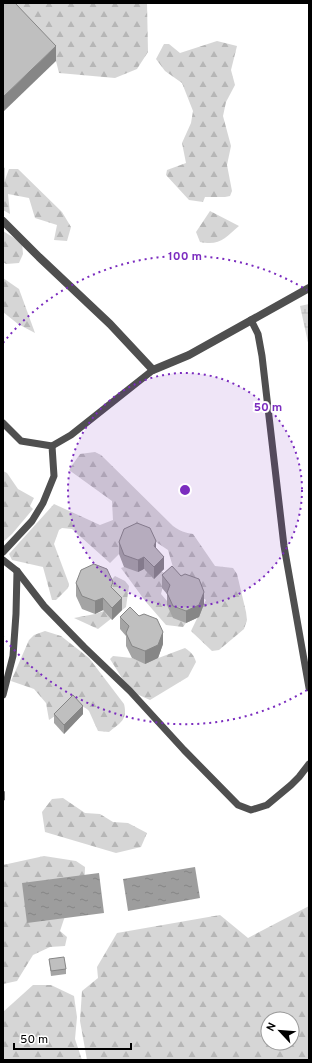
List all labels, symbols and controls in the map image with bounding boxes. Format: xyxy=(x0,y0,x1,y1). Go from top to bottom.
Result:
text: 100 m xyxy=(168,249,202,265)
text: 50 m xyxy=(254,400,282,416)
centre of rings xyxy=(178,483,192,497)
north arrow xyxy=(260,1011,300,1051)
text: N xyxy=(264,1020,280,1034)
scale bar xyxy=(14,1025,131,1051)
text: 50 m xyxy=(20,1032,48,1048)

